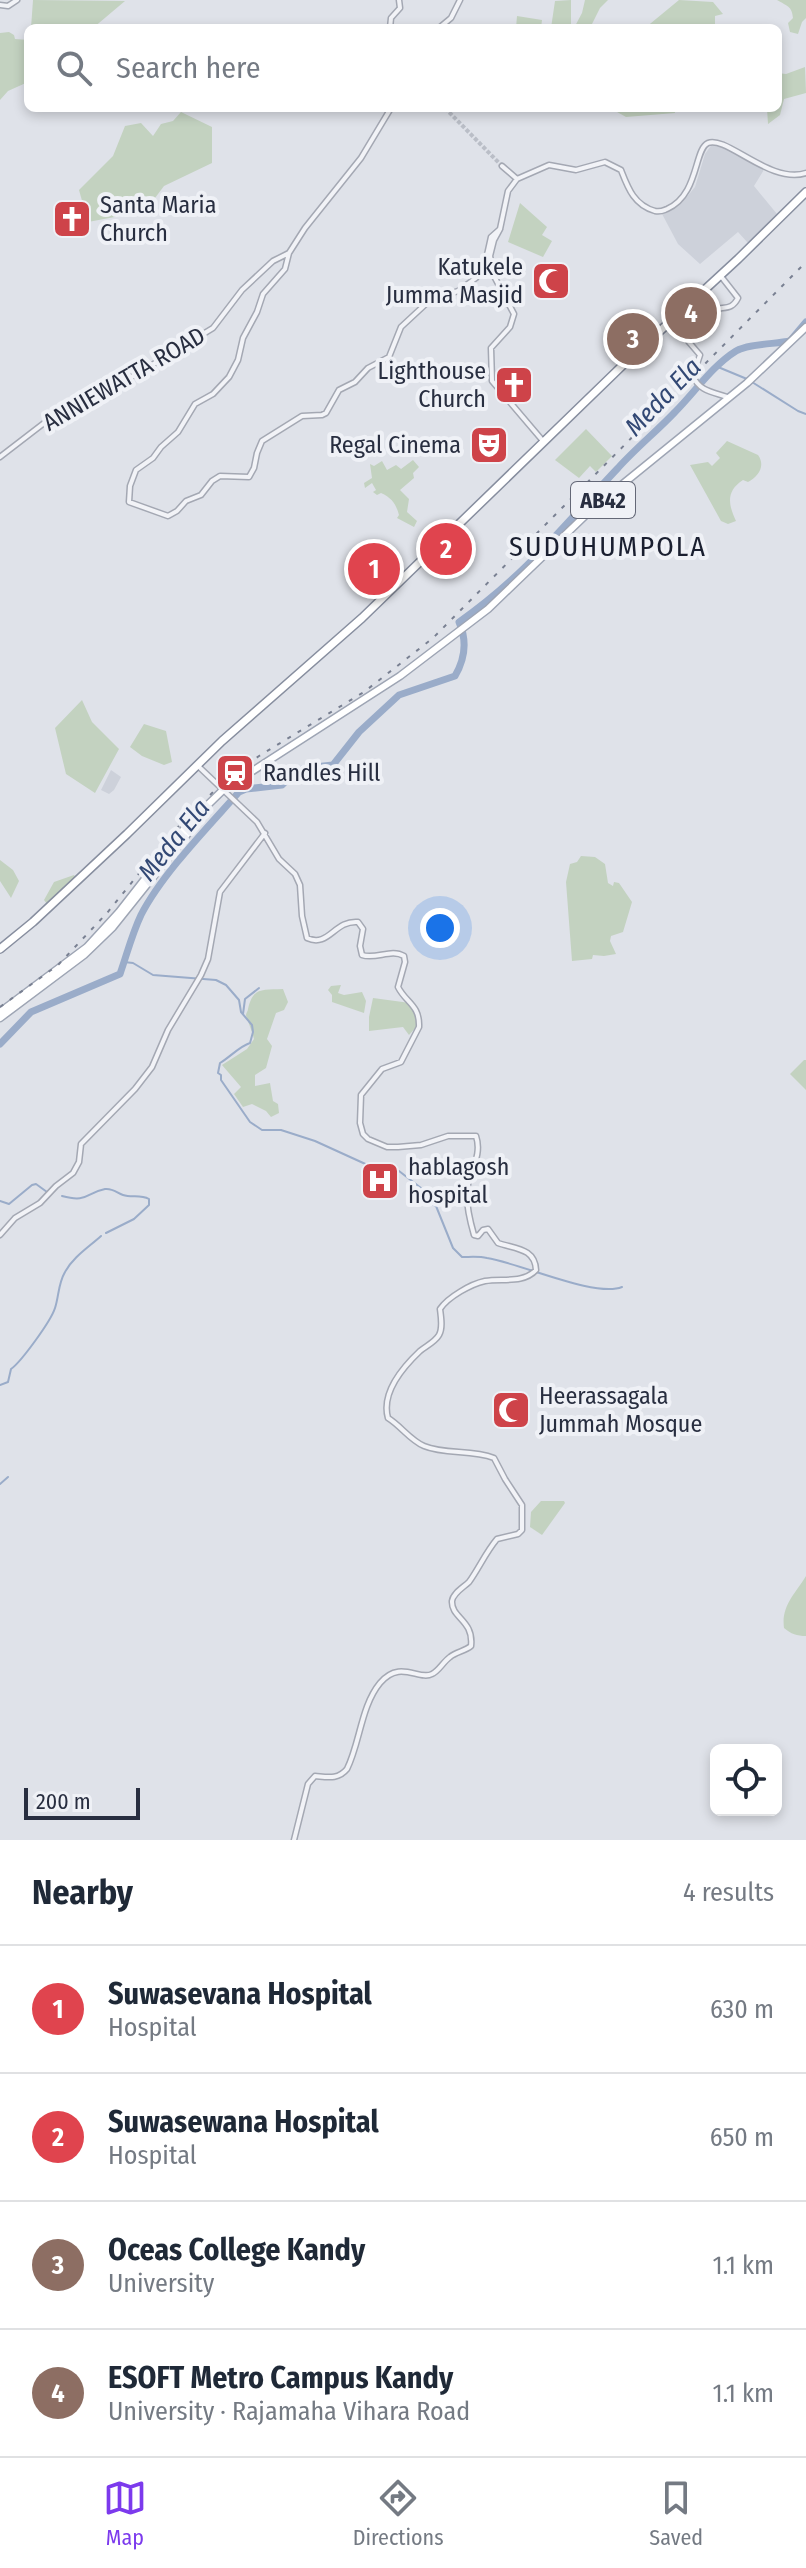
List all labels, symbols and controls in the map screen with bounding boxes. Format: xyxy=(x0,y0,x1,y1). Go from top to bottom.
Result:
search box xyxy=(24,24,782,112)
icon: search xyxy=(52,46,96,90)
text: Search here xyxy=(116,50,261,86)
place label: Santa Maria Church xyxy=(100,191,216,247)
church icon: Santa Maria Church xyxy=(51,198,93,240)
place label: Katukele Jumma Masjid xyxy=(386,253,523,309)
mosque icon: Katukele Jumma Masjid xyxy=(530,260,572,302)
pin: 4 xyxy=(665,283,717,343)
pin: 3 xyxy=(607,309,659,369)
street label: ANNIEWATTA ROAD xyxy=(38,321,210,437)
water label: Meda Ela xyxy=(618,352,708,442)
place label: Lighthouse Church xyxy=(378,357,486,413)
church icon: Lighthouse Church xyxy=(493,364,535,406)
theatre icon: Regal Cinema xyxy=(468,424,510,466)
place label: Regal Cinema xyxy=(329,431,461,459)
road number: AB42 xyxy=(571,482,635,518)
pin: 2 xyxy=(420,519,472,579)
district label: SUDUHUMPOLA xyxy=(509,530,707,563)
pin: 1 xyxy=(348,539,400,599)
station icon: Randles Hill xyxy=(214,752,256,794)
place label: Randles Hill xyxy=(263,759,380,787)
water label: Meda Ela xyxy=(132,793,216,887)
your location xyxy=(420,908,460,948)
place label: hablagosh hospital xyxy=(408,1153,509,1209)
hospital icon: hablagosh hospital xyxy=(359,1160,401,1202)
place label: Heerassagala Jummah Mosque xyxy=(539,1382,702,1438)
mosque icon: Heerassagala Jummah Mosque xyxy=(490,1389,532,1431)
map controls xyxy=(710,1744,782,1816)
button: locate xyxy=(710,1744,782,1816)
scale bar xyxy=(24,1784,140,1820)
text: 200 m xyxy=(36,1788,91,1815)
text: Nearby xyxy=(32,1872,133,1913)
text: 4 results xyxy=(683,1877,774,1908)
text: Suwasevana Hospital xyxy=(108,1976,372,2012)
text: 1 xyxy=(53,1994,64,2025)
text: 630 m xyxy=(710,1994,774,2025)
text: Hospital xyxy=(108,2012,197,2043)
text: Suwasewana Hospital xyxy=(108,2104,379,2140)
text: 2 xyxy=(52,2122,64,2153)
text: 650 m xyxy=(710,2122,774,2153)
text: Hospital xyxy=(108,2140,197,2171)
text: Oceas College Kandy xyxy=(108,2232,365,2268)
text: 3 xyxy=(52,2250,64,2281)
text: 1.1 km xyxy=(713,2250,774,2281)
text: University xyxy=(108,2268,214,2299)
text: ESOFT Metro Campus Kandy xyxy=(108,2360,453,2396)
text: 4 xyxy=(51,2378,65,2409)
text: 1.1 km xyxy=(713,2378,774,2409)
text: University · Rajamaha Vihara Road xyxy=(108,2396,470,2427)
tab: Map xyxy=(103,2476,147,2551)
tab: Directions xyxy=(353,2476,444,2551)
tab: Saved xyxy=(649,2476,703,2551)

